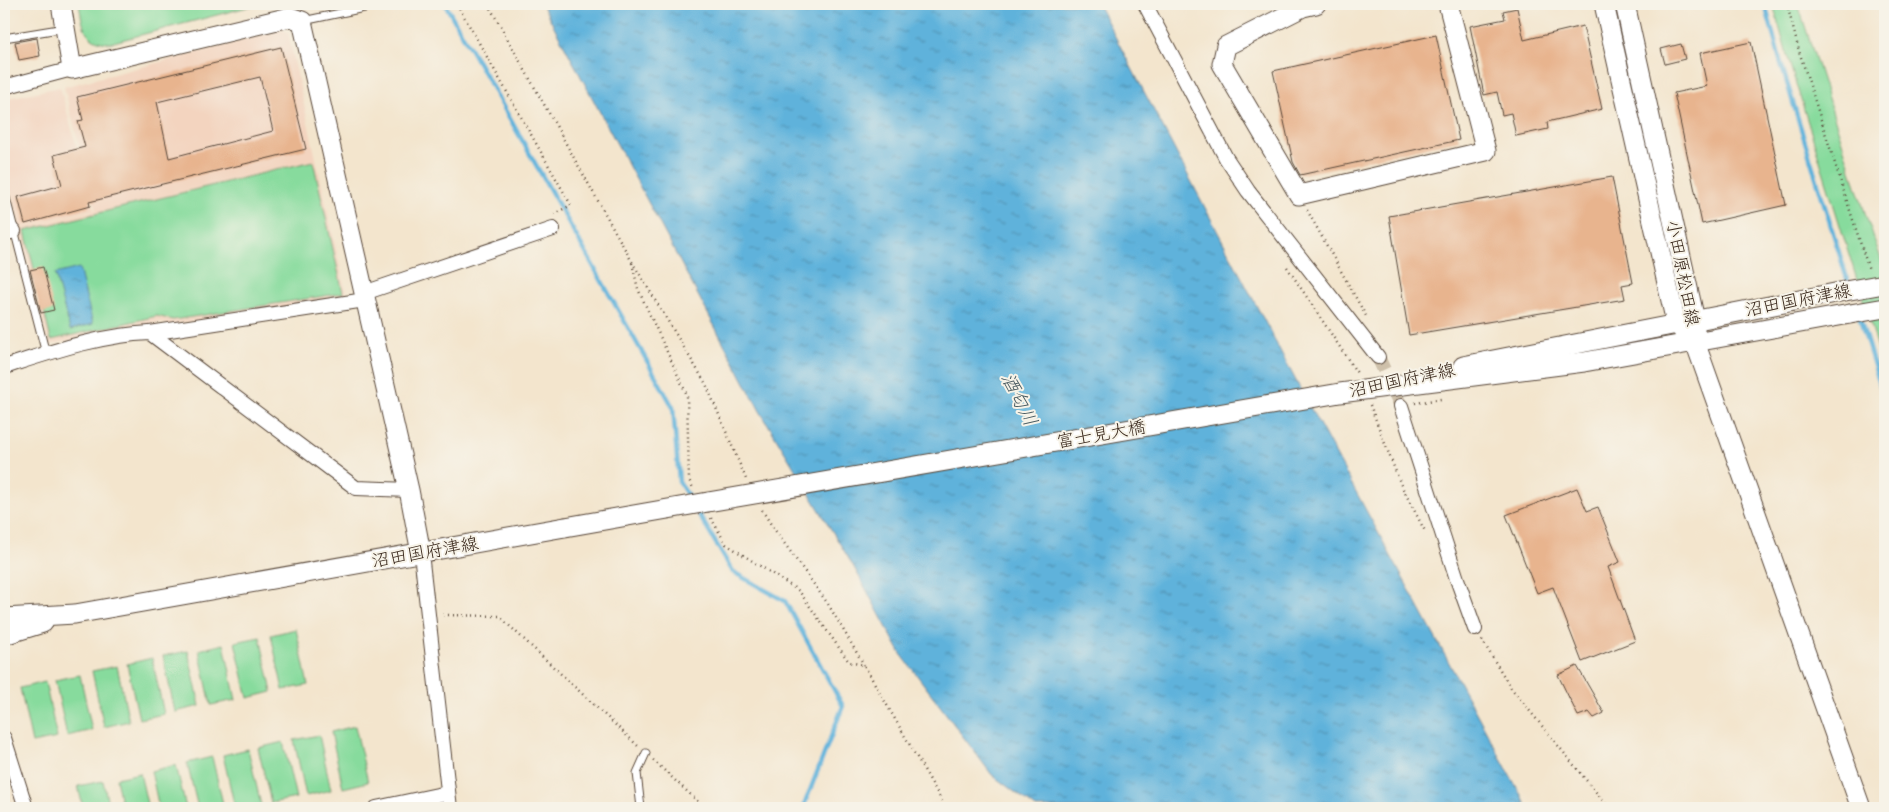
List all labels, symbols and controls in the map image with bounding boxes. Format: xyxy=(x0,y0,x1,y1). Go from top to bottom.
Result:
street label: 小田原松田線 xyxy=(1658,218,1703,329)
street label: 沼田国府津線 xyxy=(1743,280,1854,325)
street label: 沼田国府津線 xyxy=(1347,359,1458,406)
water label: 酒匂川 xyxy=(992,369,1042,432)
street label: 富士見大橋 xyxy=(1055,416,1148,457)
street label: 沼田国府津線 xyxy=(370,533,481,576)

